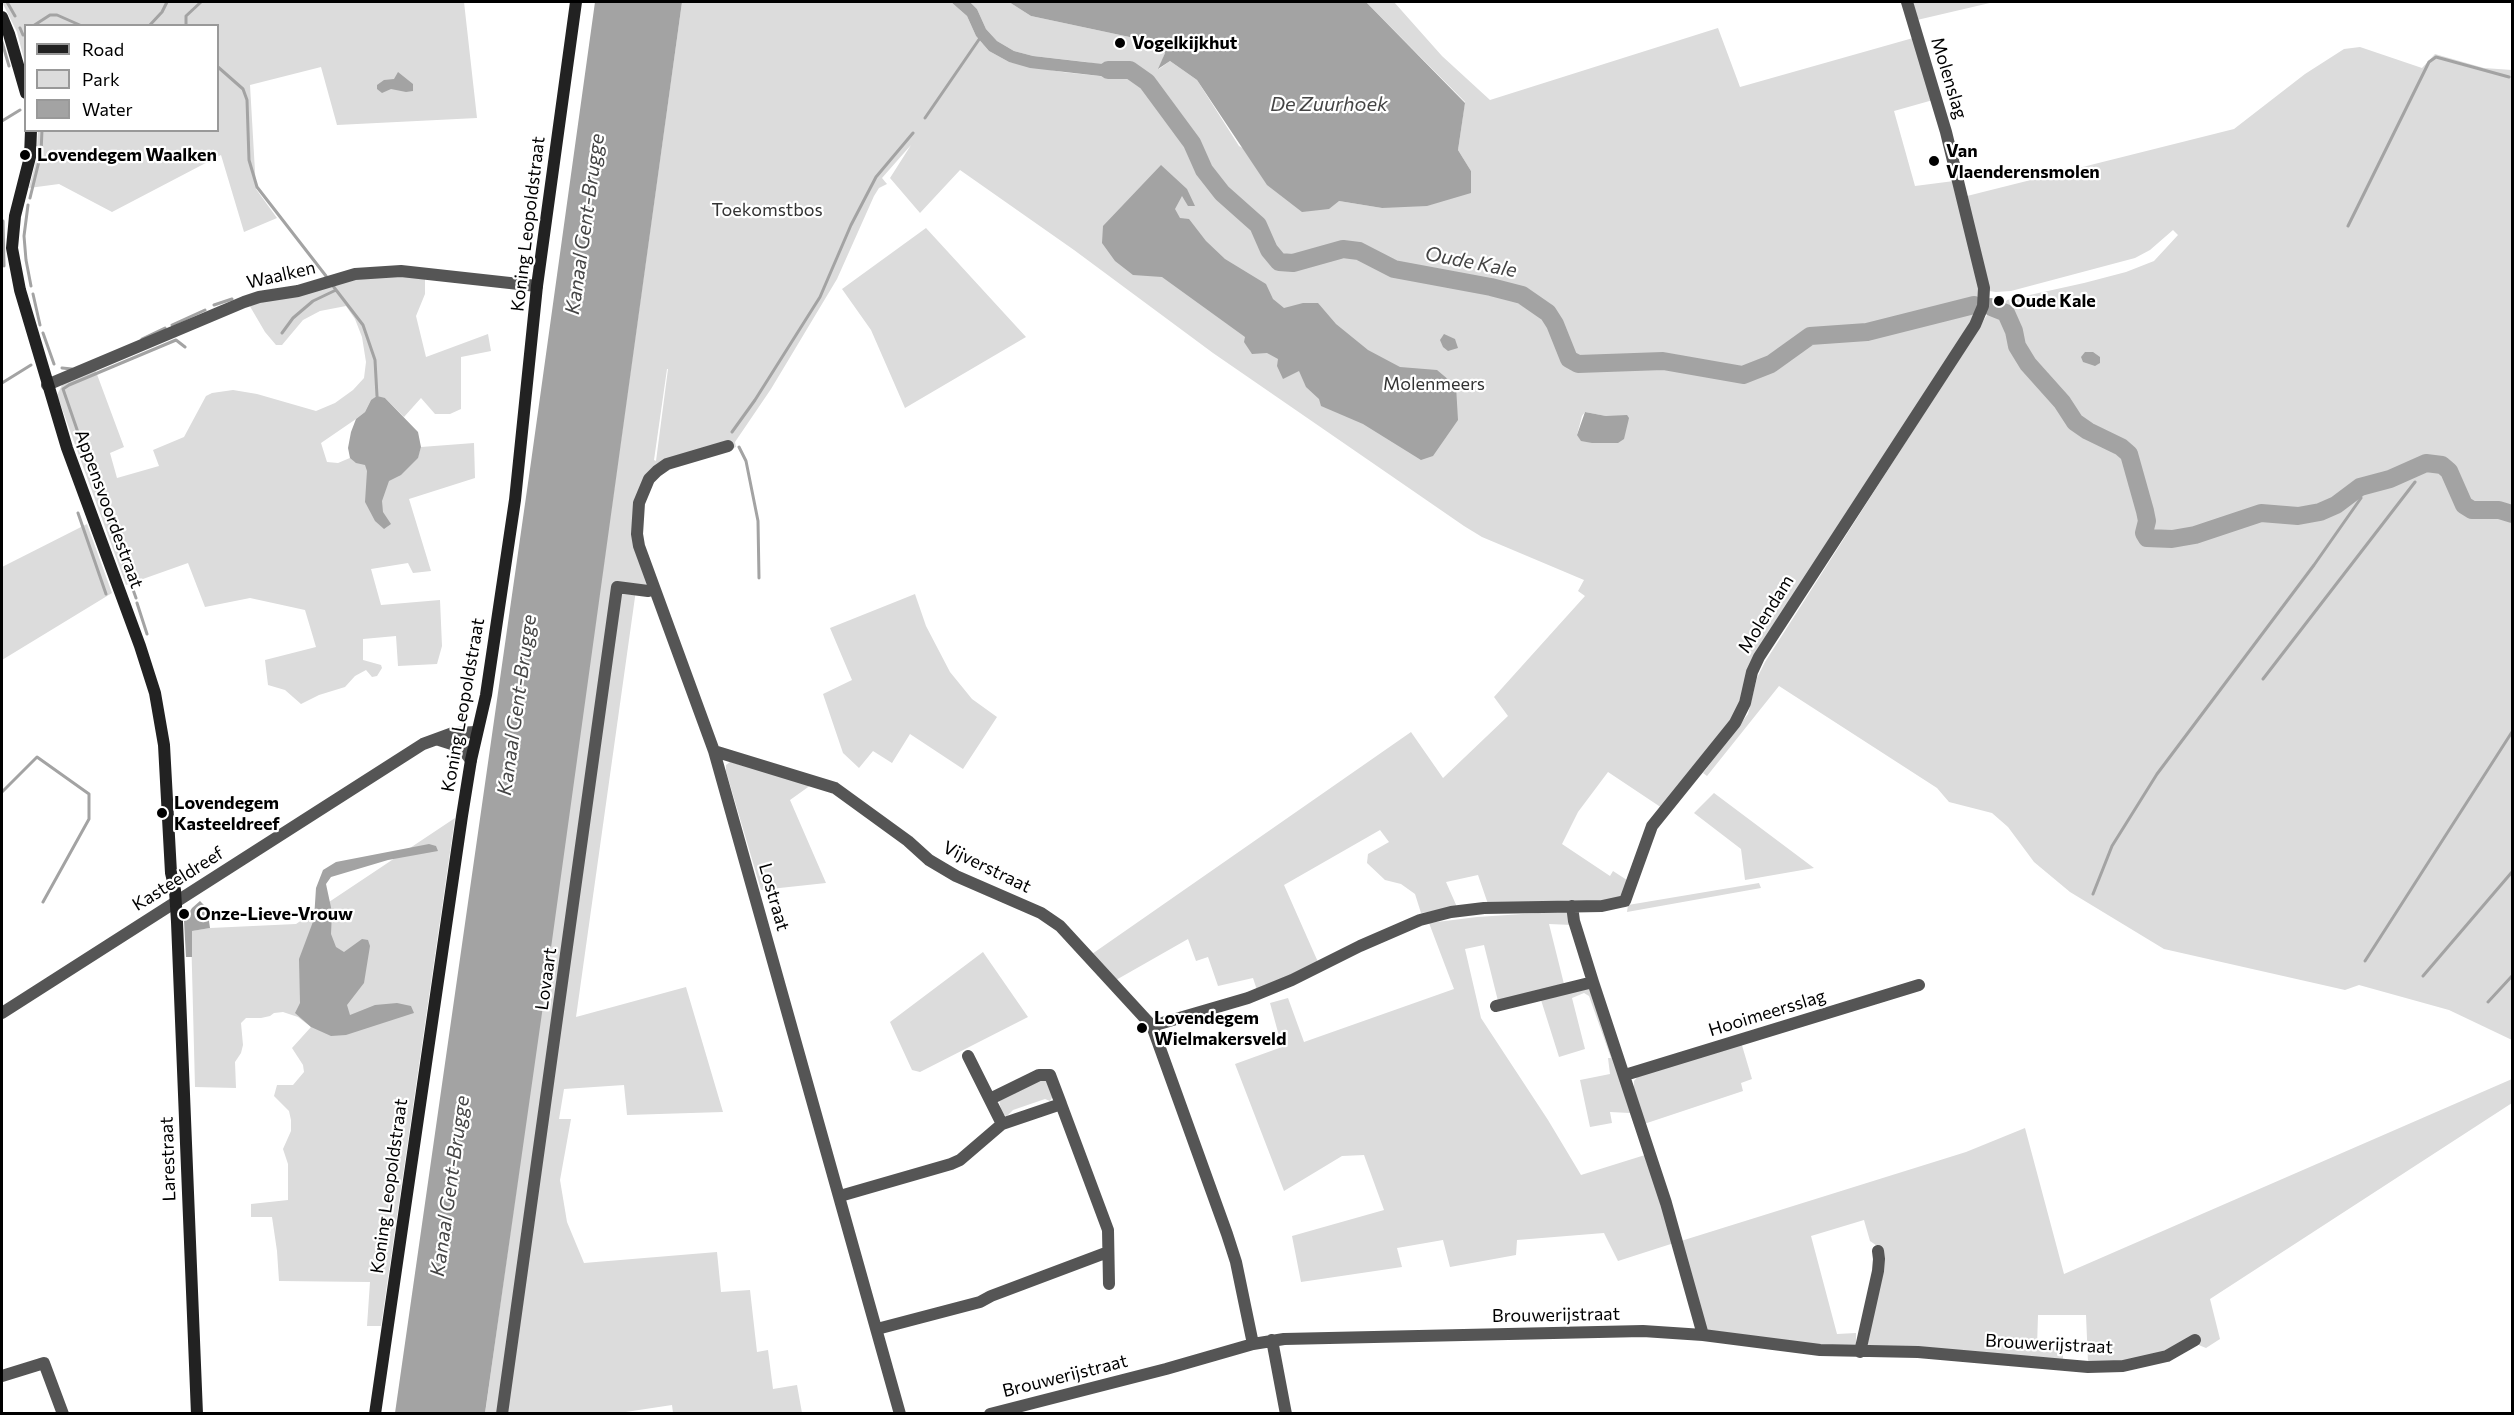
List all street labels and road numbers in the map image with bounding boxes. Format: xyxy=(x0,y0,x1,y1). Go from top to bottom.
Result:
street label: Molenslag xyxy=(1926,35,1972,121)
street label: Koning Leopoldstraat xyxy=(507,135,549,313)
street label: Waalken xyxy=(244,257,318,293)
street label: Appensvoordestraat xyxy=(70,427,148,591)
street label: Molendam xyxy=(1734,571,1798,657)
street label: Koning Leopoldstraat xyxy=(437,616,489,794)
street label: Vijverstraat xyxy=(939,836,1035,898)
street label: Kasteeldreef xyxy=(128,842,228,916)
street label: Lostraat xyxy=(754,861,794,933)
street label: Lovaart xyxy=(531,946,561,1012)
street label: Hooimeersslag xyxy=(1706,985,1828,1041)
street label: Koning Leopoldstraat xyxy=(366,1097,412,1275)
street label: Larestraat xyxy=(156,1116,180,1202)
street label: Brouwerijstraat xyxy=(1492,1303,1620,1327)
street label: Brouwerijstraat xyxy=(1985,1330,2113,1358)
street label: Brouwerijstraat xyxy=(1000,1350,1130,1402)

